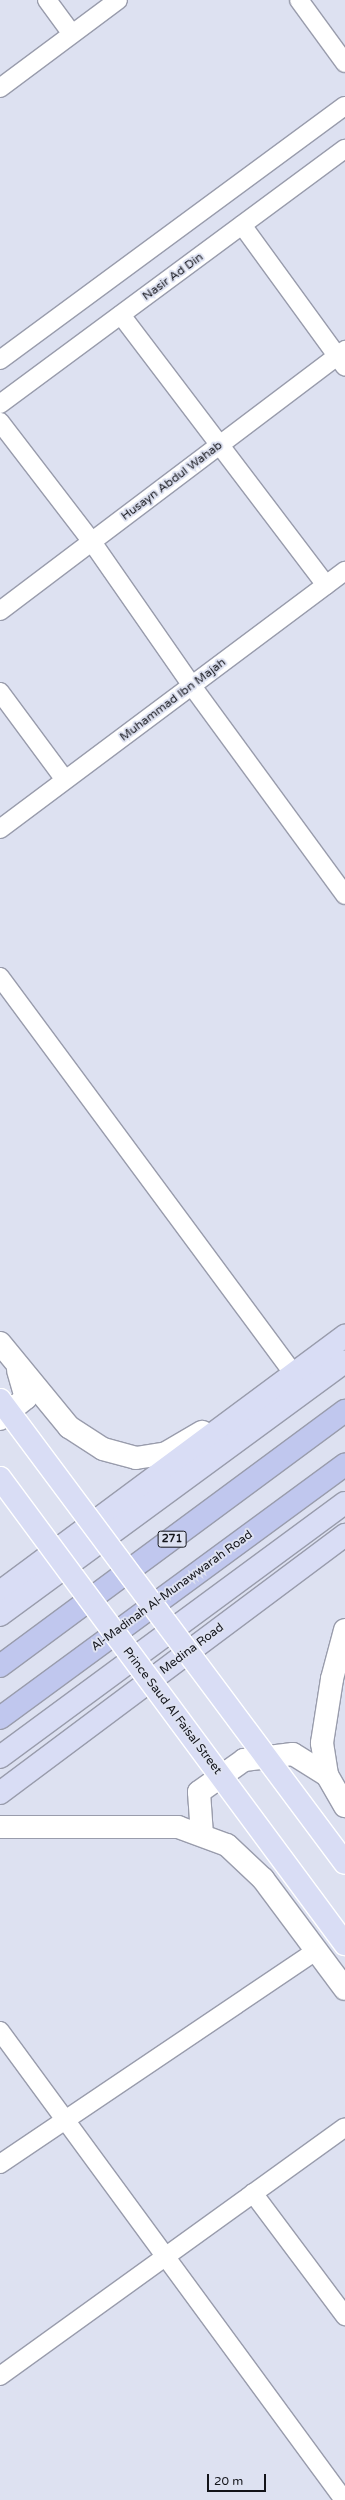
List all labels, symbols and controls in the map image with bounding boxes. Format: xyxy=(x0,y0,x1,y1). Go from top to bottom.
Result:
street label: Nasir Ad Din xyxy=(140,250,206,304)
street label: Husayn Abdul Wahab xyxy=(119,438,225,524)
street label: Muhammad Ibn Majah xyxy=(117,655,229,745)
street label: Al-Madinah Al-Munawwarah Road xyxy=(89,1528,255,1654)
road number: 271 xyxy=(157,1530,187,1548)
street label: Medina Road xyxy=(157,1620,227,1678)
street label: Prince Saud Al Faisal Street xyxy=(120,1645,224,1777)
scale bar xyxy=(209,2466,268,2492)
text: 20 m xyxy=(214,2474,243,2488)

